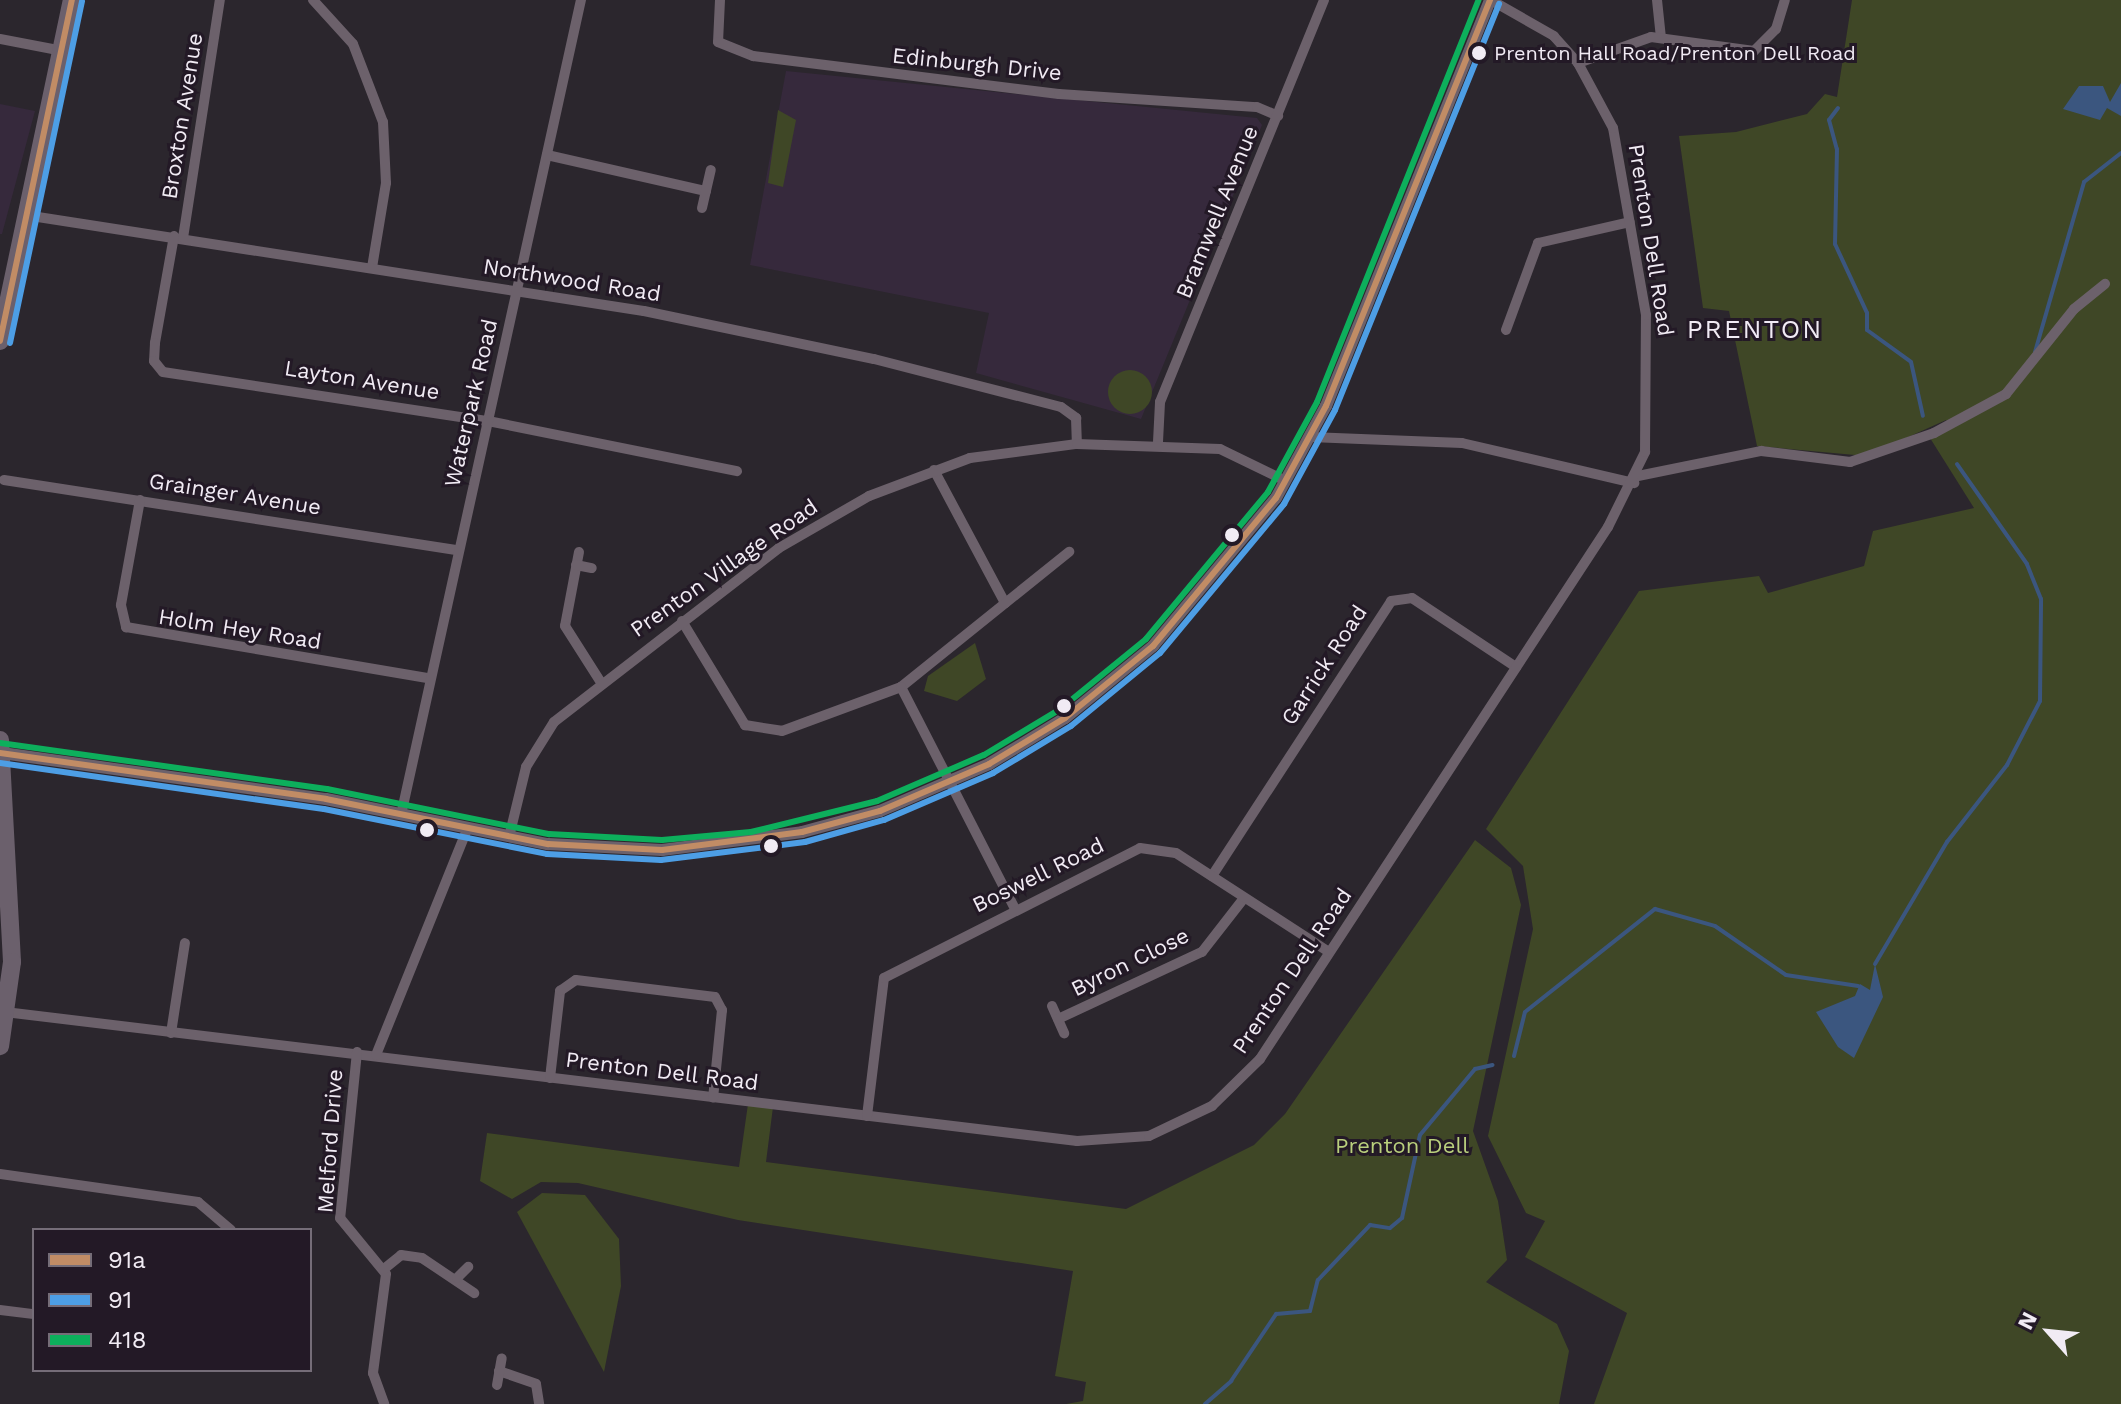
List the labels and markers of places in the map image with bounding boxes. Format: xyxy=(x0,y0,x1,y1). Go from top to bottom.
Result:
place label: Prenton Hall Road/Prenton Dell Road xyxy=(1494,41,1857,65)
marker: Prenton Hall Road/Prenton Dell Road xyxy=(1471,45,1487,61)
unlabelled marker xyxy=(1224,527,1240,543)
unlabelled marker xyxy=(1056,698,1072,714)
unlabelled marker xyxy=(419,822,435,838)
unlabelled marker xyxy=(763,838,779,854)

